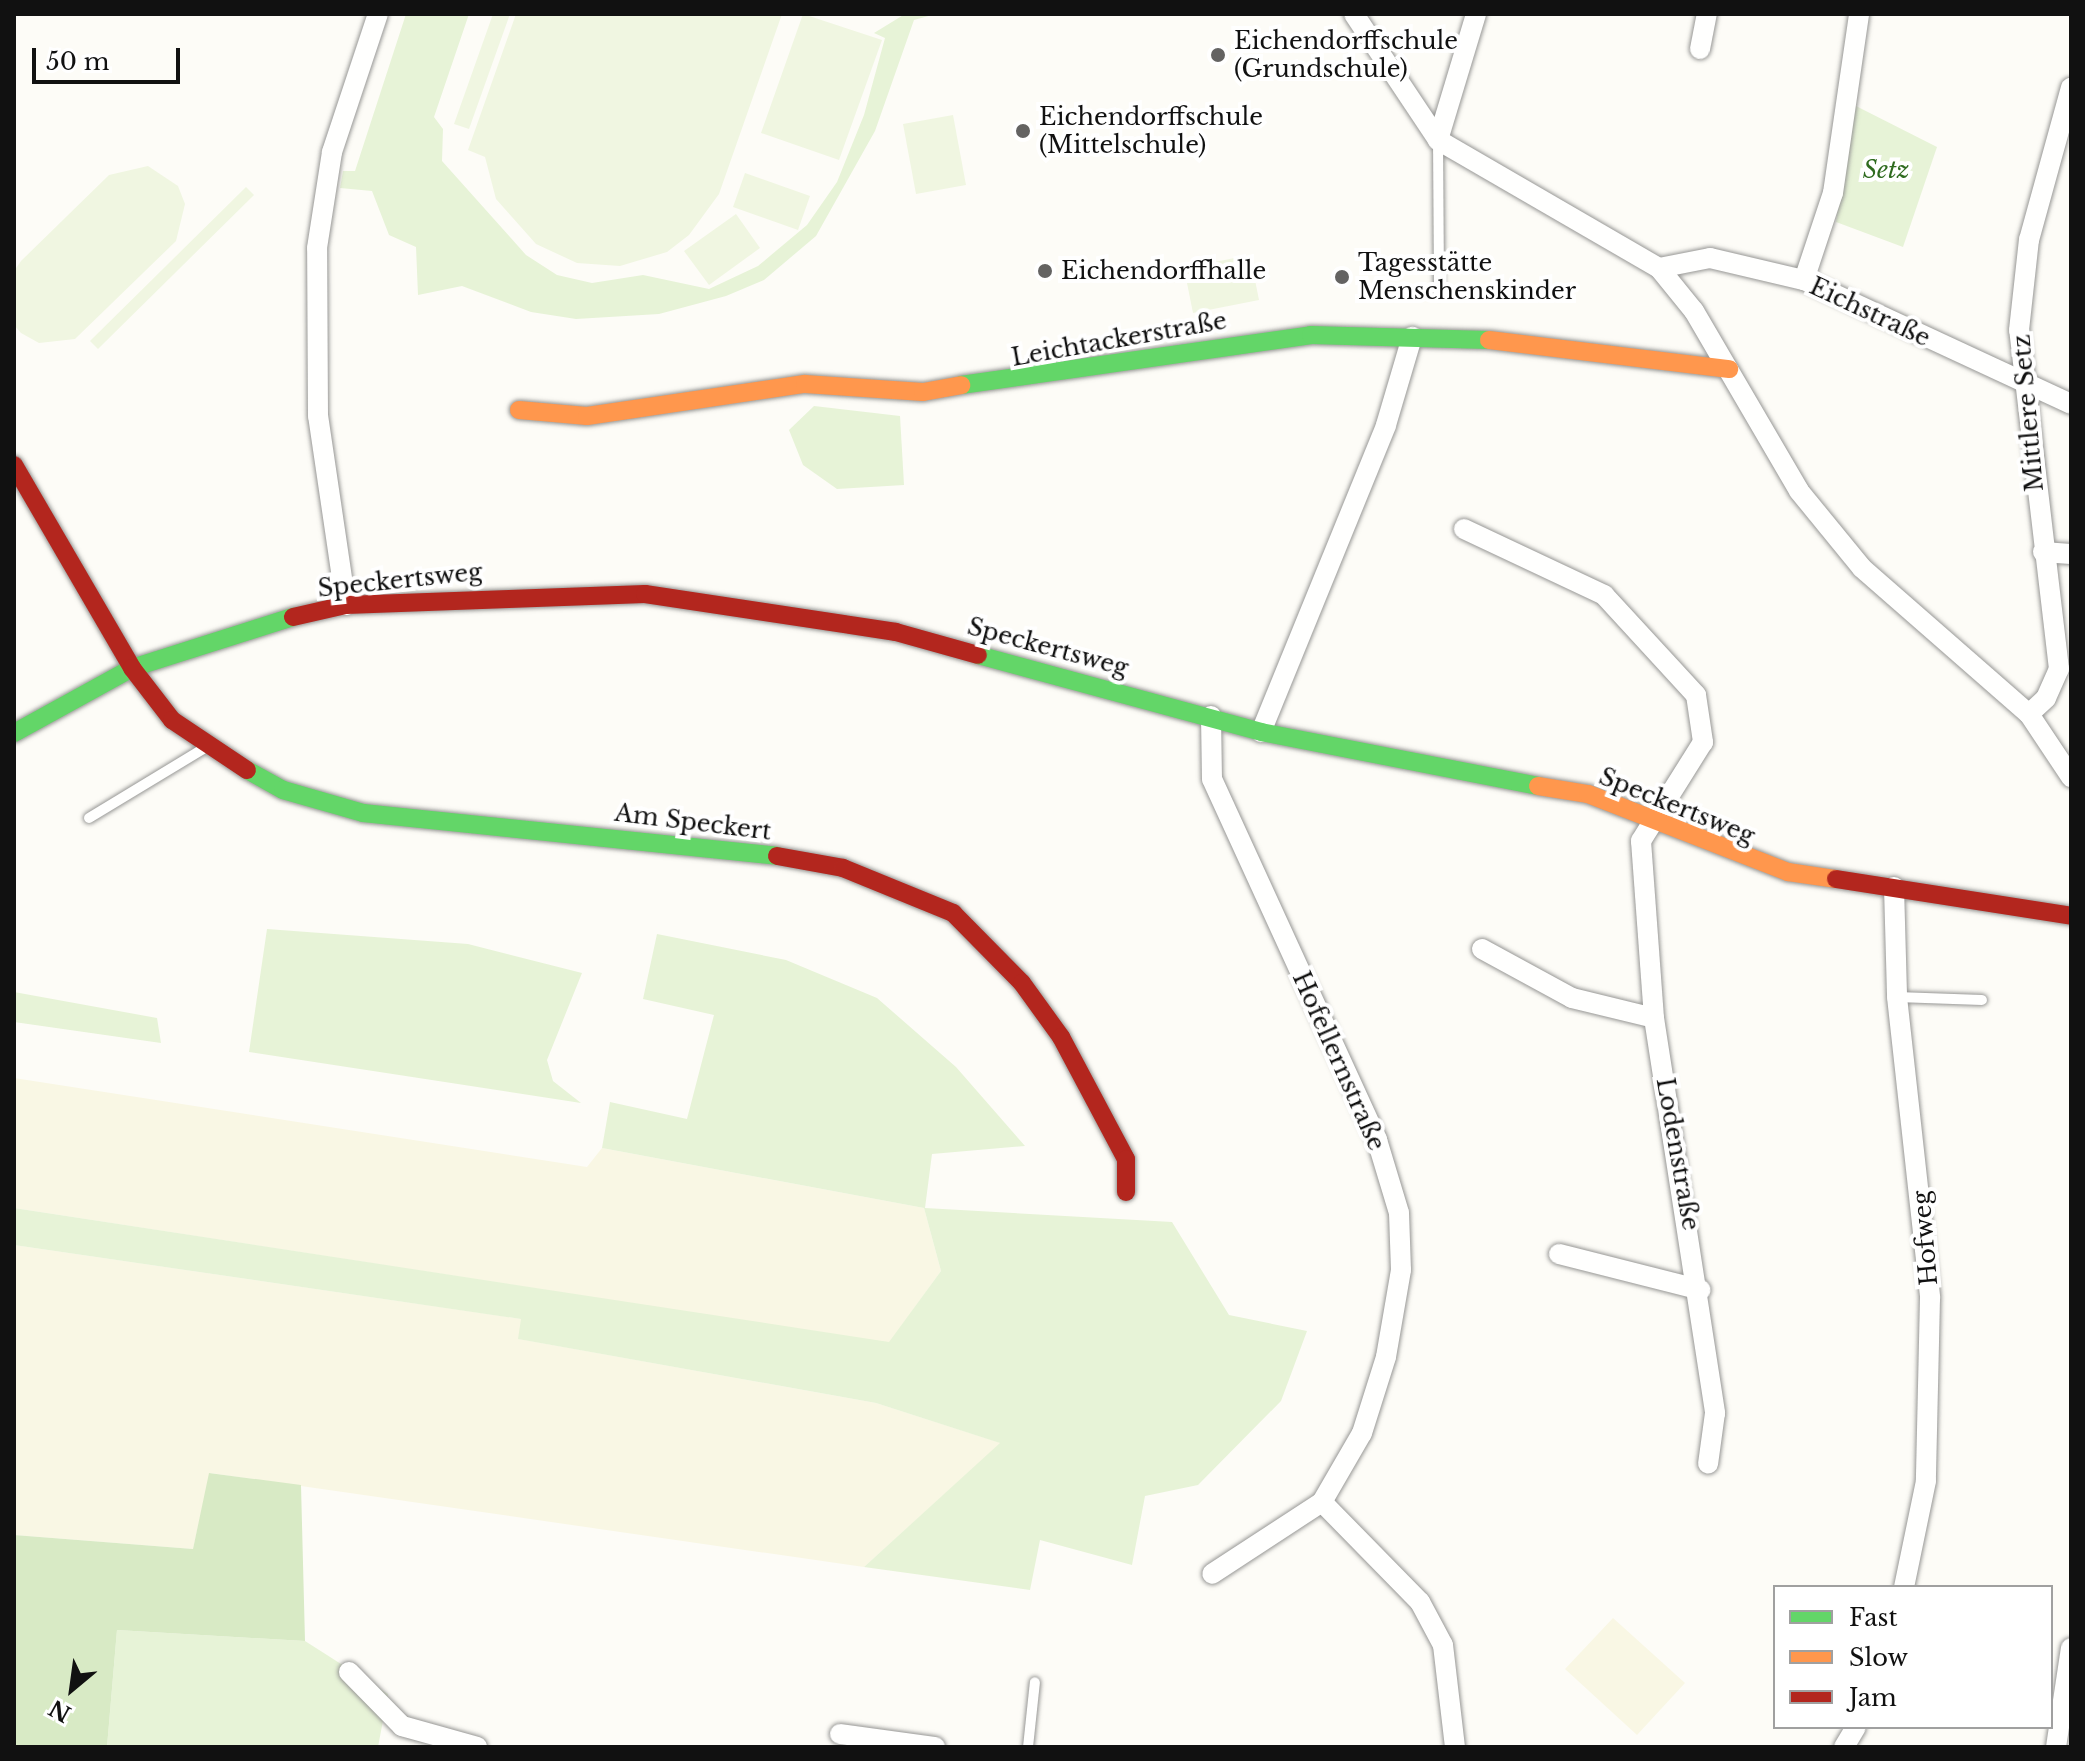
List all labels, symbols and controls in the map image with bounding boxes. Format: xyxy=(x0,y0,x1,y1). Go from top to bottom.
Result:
place label: Eichendorffschule (Grundschule) xyxy=(1234,27,1458,83)
scale bar xyxy=(36,32,184,82)
marker: Eichendorffschule (Grundschule) xyxy=(1209,46,1227,64)
text: 50 m xyxy=(46,47,109,76)
place label: Eichendorffschule (Mittelschule) xyxy=(1039,103,1263,159)
marker: Eichendorffschule (Mittelschule) xyxy=(1014,122,1032,140)
park label: Setz xyxy=(1863,156,1909,184)
place label: Tagesstätte Menschenskinder xyxy=(1358,249,1576,305)
place label: Eichendorffhalle xyxy=(1061,257,1266,285)
marker: Eichendorffhalle xyxy=(1036,262,1054,280)
marker: Tagesstätte Menschenskinder xyxy=(1333,268,1351,286)
street label: Eichstraße xyxy=(1805,272,1935,352)
street label: Leichtackerstraße xyxy=(1009,306,1229,372)
street label: Mittlere Setz xyxy=(2007,333,2049,493)
street label: Speckertsweg xyxy=(316,557,484,603)
street label: Speckertsweg xyxy=(964,612,1132,682)
street label: Speckertsweg xyxy=(1595,762,1759,850)
street label: Am Speckert xyxy=(613,798,773,846)
street label: Hofellernstraße xyxy=(1287,967,1391,1155)
street label: Lodenstraße xyxy=(1650,1075,1706,1233)
street label: Hofweg xyxy=(1907,1189,1943,1287)
legend xyxy=(1773,1585,2053,1729)
text: Fast xyxy=(1849,1603,1897,1632)
text: Slow xyxy=(1849,1643,1908,1672)
north arrow xyxy=(32,1649,112,1729)
text: Jam xyxy=(1849,1683,1897,1712)
text: N xyxy=(45,1694,76,1727)

